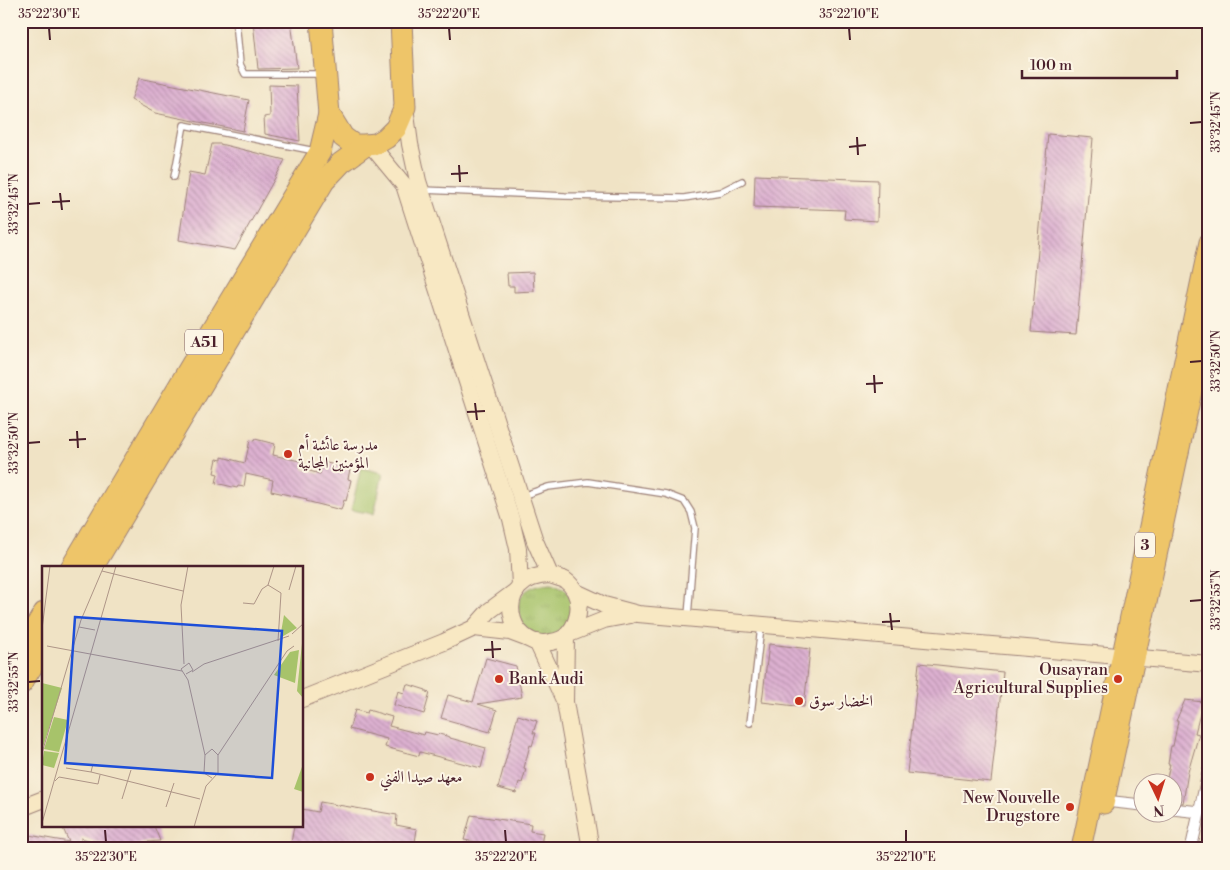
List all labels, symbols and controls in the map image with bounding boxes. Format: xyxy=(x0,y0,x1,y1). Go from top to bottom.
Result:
text: 35°22'30"E xyxy=(18,7,80,22)
text: 35°22'20"E xyxy=(418,7,480,22)
text: 35°22'10"E xyxy=(819,7,879,22)
scale bar xyxy=(1022,48,1178,80)
text: 100 m xyxy=(1030,56,1072,75)
text: 33°32'45"N xyxy=(1209,91,1224,153)
text: 33°32'45"N xyxy=(7,173,22,235)
road number: A51 xyxy=(185,330,223,354)
text: 33°32'50"N xyxy=(1209,330,1224,392)
text: 33°32'50"N xyxy=(7,412,22,474)
place label: مدرسة عائشة أم المؤمنين المجانية xyxy=(298,433,378,473)
marker: مدرسة عائشة أم المؤمنين المجانية xyxy=(282,448,294,460)
road number: 3 xyxy=(1135,532,1155,558)
inset map xyxy=(42,566,304,828)
text: 33°32'55"N xyxy=(1209,570,1224,630)
text: 33°32'55"N xyxy=(7,652,22,712)
place label: Ousayran Agricultural Supplies xyxy=(953,660,1108,698)
place label: Bank Audi xyxy=(508,669,584,689)
marker: Bank Audi xyxy=(493,673,505,685)
marker: Ousayran Agricultural Supplies xyxy=(1112,673,1124,685)
place label: الخضار سوق xyxy=(809,691,873,711)
marker: الخضار سوق xyxy=(793,695,805,707)
place label: معهد صيدا الفني xyxy=(380,767,463,792)
marker: معهد صيدا الفني xyxy=(364,771,376,783)
north arrow xyxy=(1132,772,1182,822)
place label: New Nouvelle Drugstore xyxy=(963,788,1060,826)
marker: New Nouvelle Drugstore xyxy=(1064,801,1076,813)
text: N xyxy=(1153,801,1165,819)
text: 35°22'30"E xyxy=(75,850,137,865)
text: 35°22'20"E xyxy=(475,850,537,865)
text: 35°22'10"E xyxy=(876,850,936,865)

